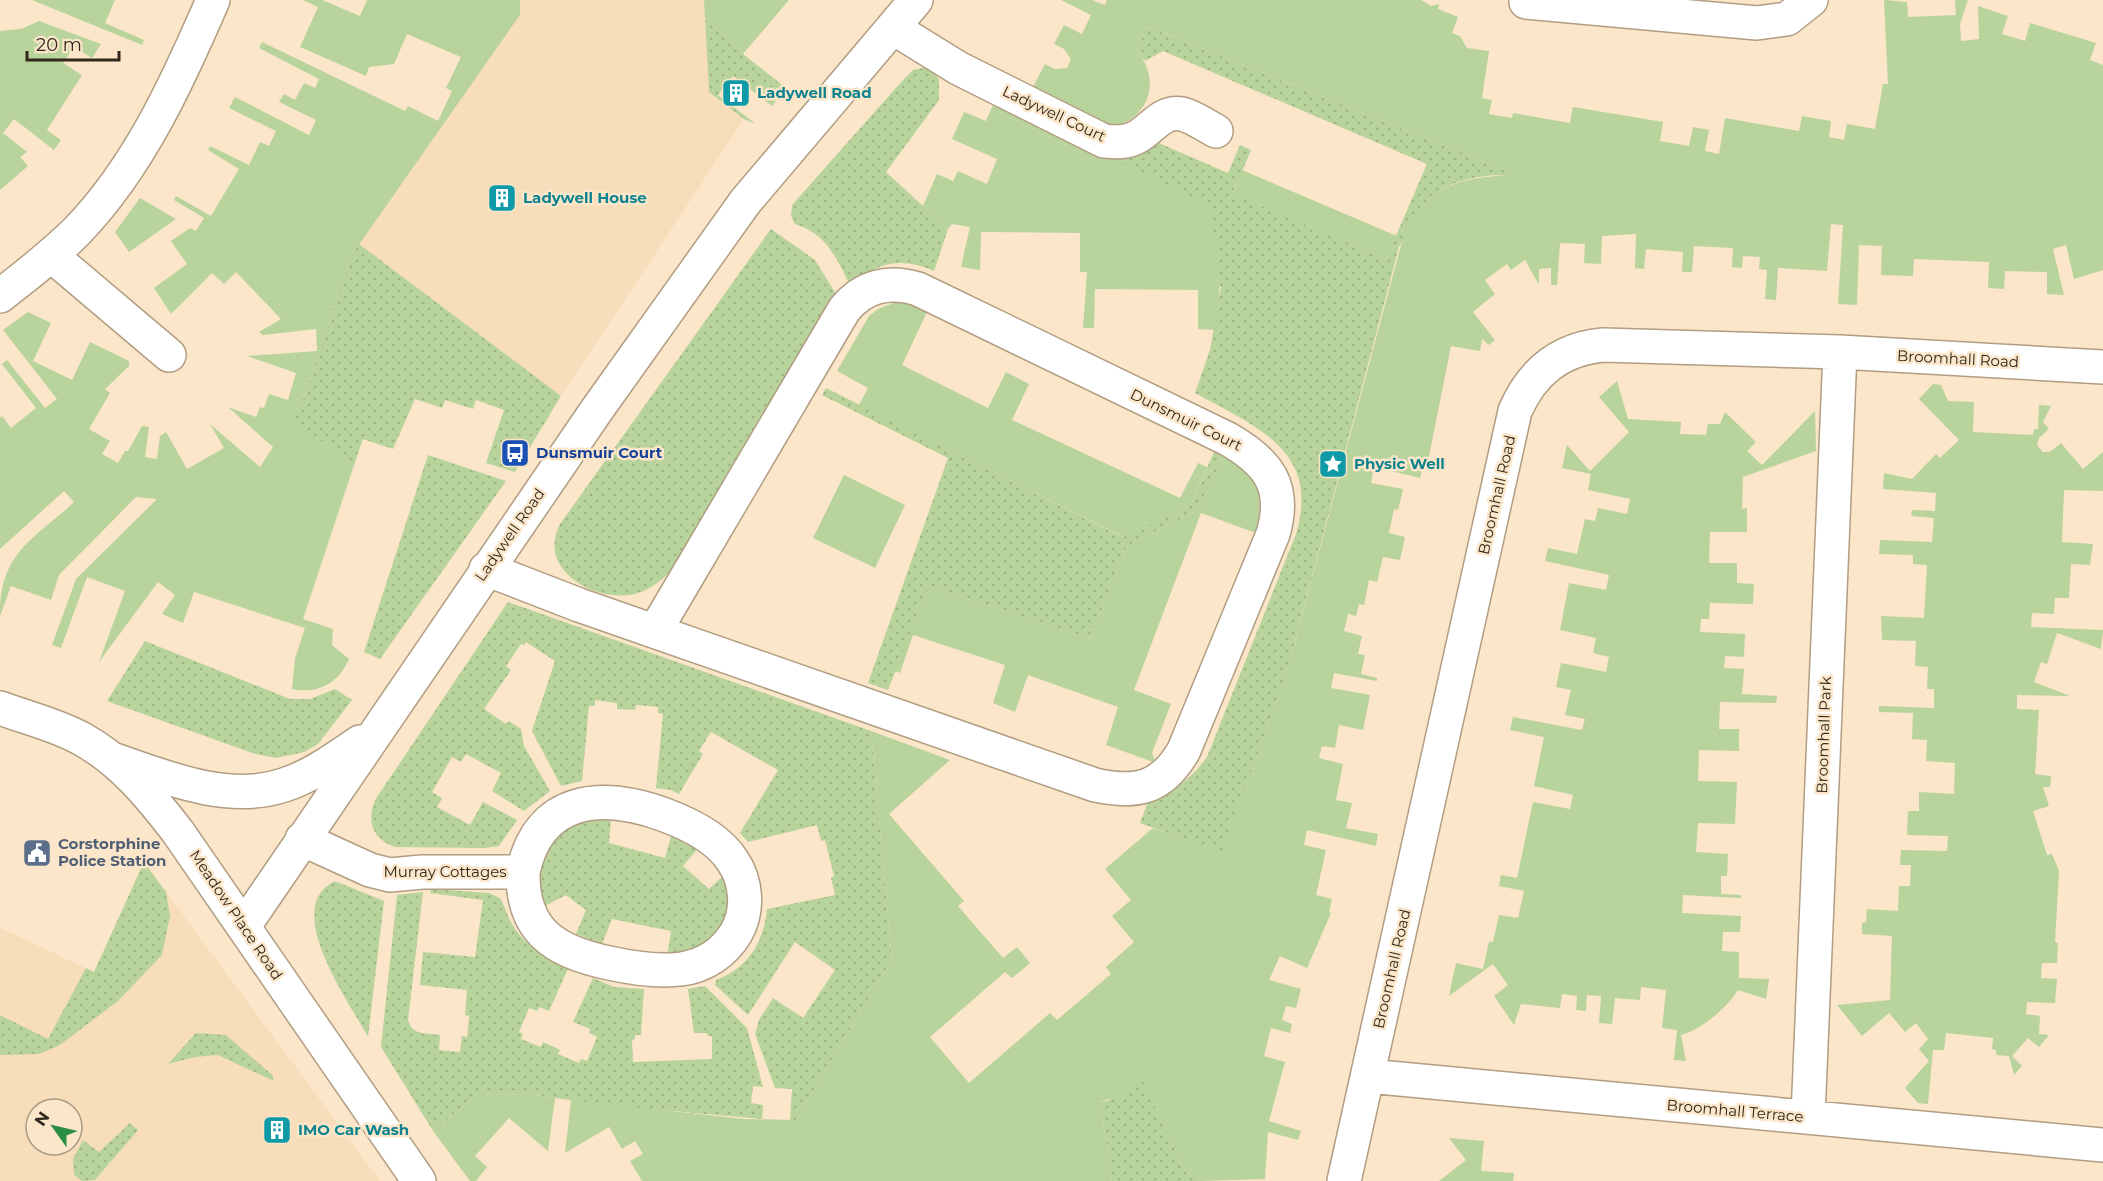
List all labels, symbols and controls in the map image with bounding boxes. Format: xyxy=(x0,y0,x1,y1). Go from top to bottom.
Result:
scale bar xyxy=(27,24,118,62)
text: 20 m xyxy=(36,34,82,56)
building icon: Ladywell Road xyxy=(720,77,752,109)
street label: Ladywell Court xyxy=(999,81,1109,146)
place label: Ladywell Road xyxy=(757,83,872,102)
building icon: Ladywell House xyxy=(486,182,518,214)
place label: Ladywell House xyxy=(523,188,647,207)
street label: Broomhall Road xyxy=(1897,346,2019,371)
street label: Dunsmuir Court xyxy=(1127,384,1245,455)
street label: Broomhall Road xyxy=(1474,433,1520,556)
bus stop icon: Dunsmuir Court xyxy=(499,437,531,469)
place label: Dunsmuir Court xyxy=(536,443,663,462)
place icon: Physic Well xyxy=(1317,448,1349,480)
place label: Physic Well xyxy=(1354,454,1445,473)
street label: Ladywell Road xyxy=(471,485,549,585)
street label: Broomhall Park xyxy=(1812,676,1835,794)
place label: Corstorphine Police Station xyxy=(58,834,166,870)
public building icon: Corstorphine Police Station xyxy=(21,837,53,869)
street label: Meadow Place Road xyxy=(186,846,287,983)
street label: Murray Cottages xyxy=(383,862,507,881)
street label: Broomhall Road xyxy=(1369,907,1415,1030)
street label: Broomhall Terrace xyxy=(1666,1095,1804,1126)
north arrow xyxy=(24,1097,84,1157)
text: N xyxy=(30,1108,53,1130)
building icon: IMO Car Wash xyxy=(261,1114,293,1146)
place label: IMO Car Wash xyxy=(298,1120,409,1139)

